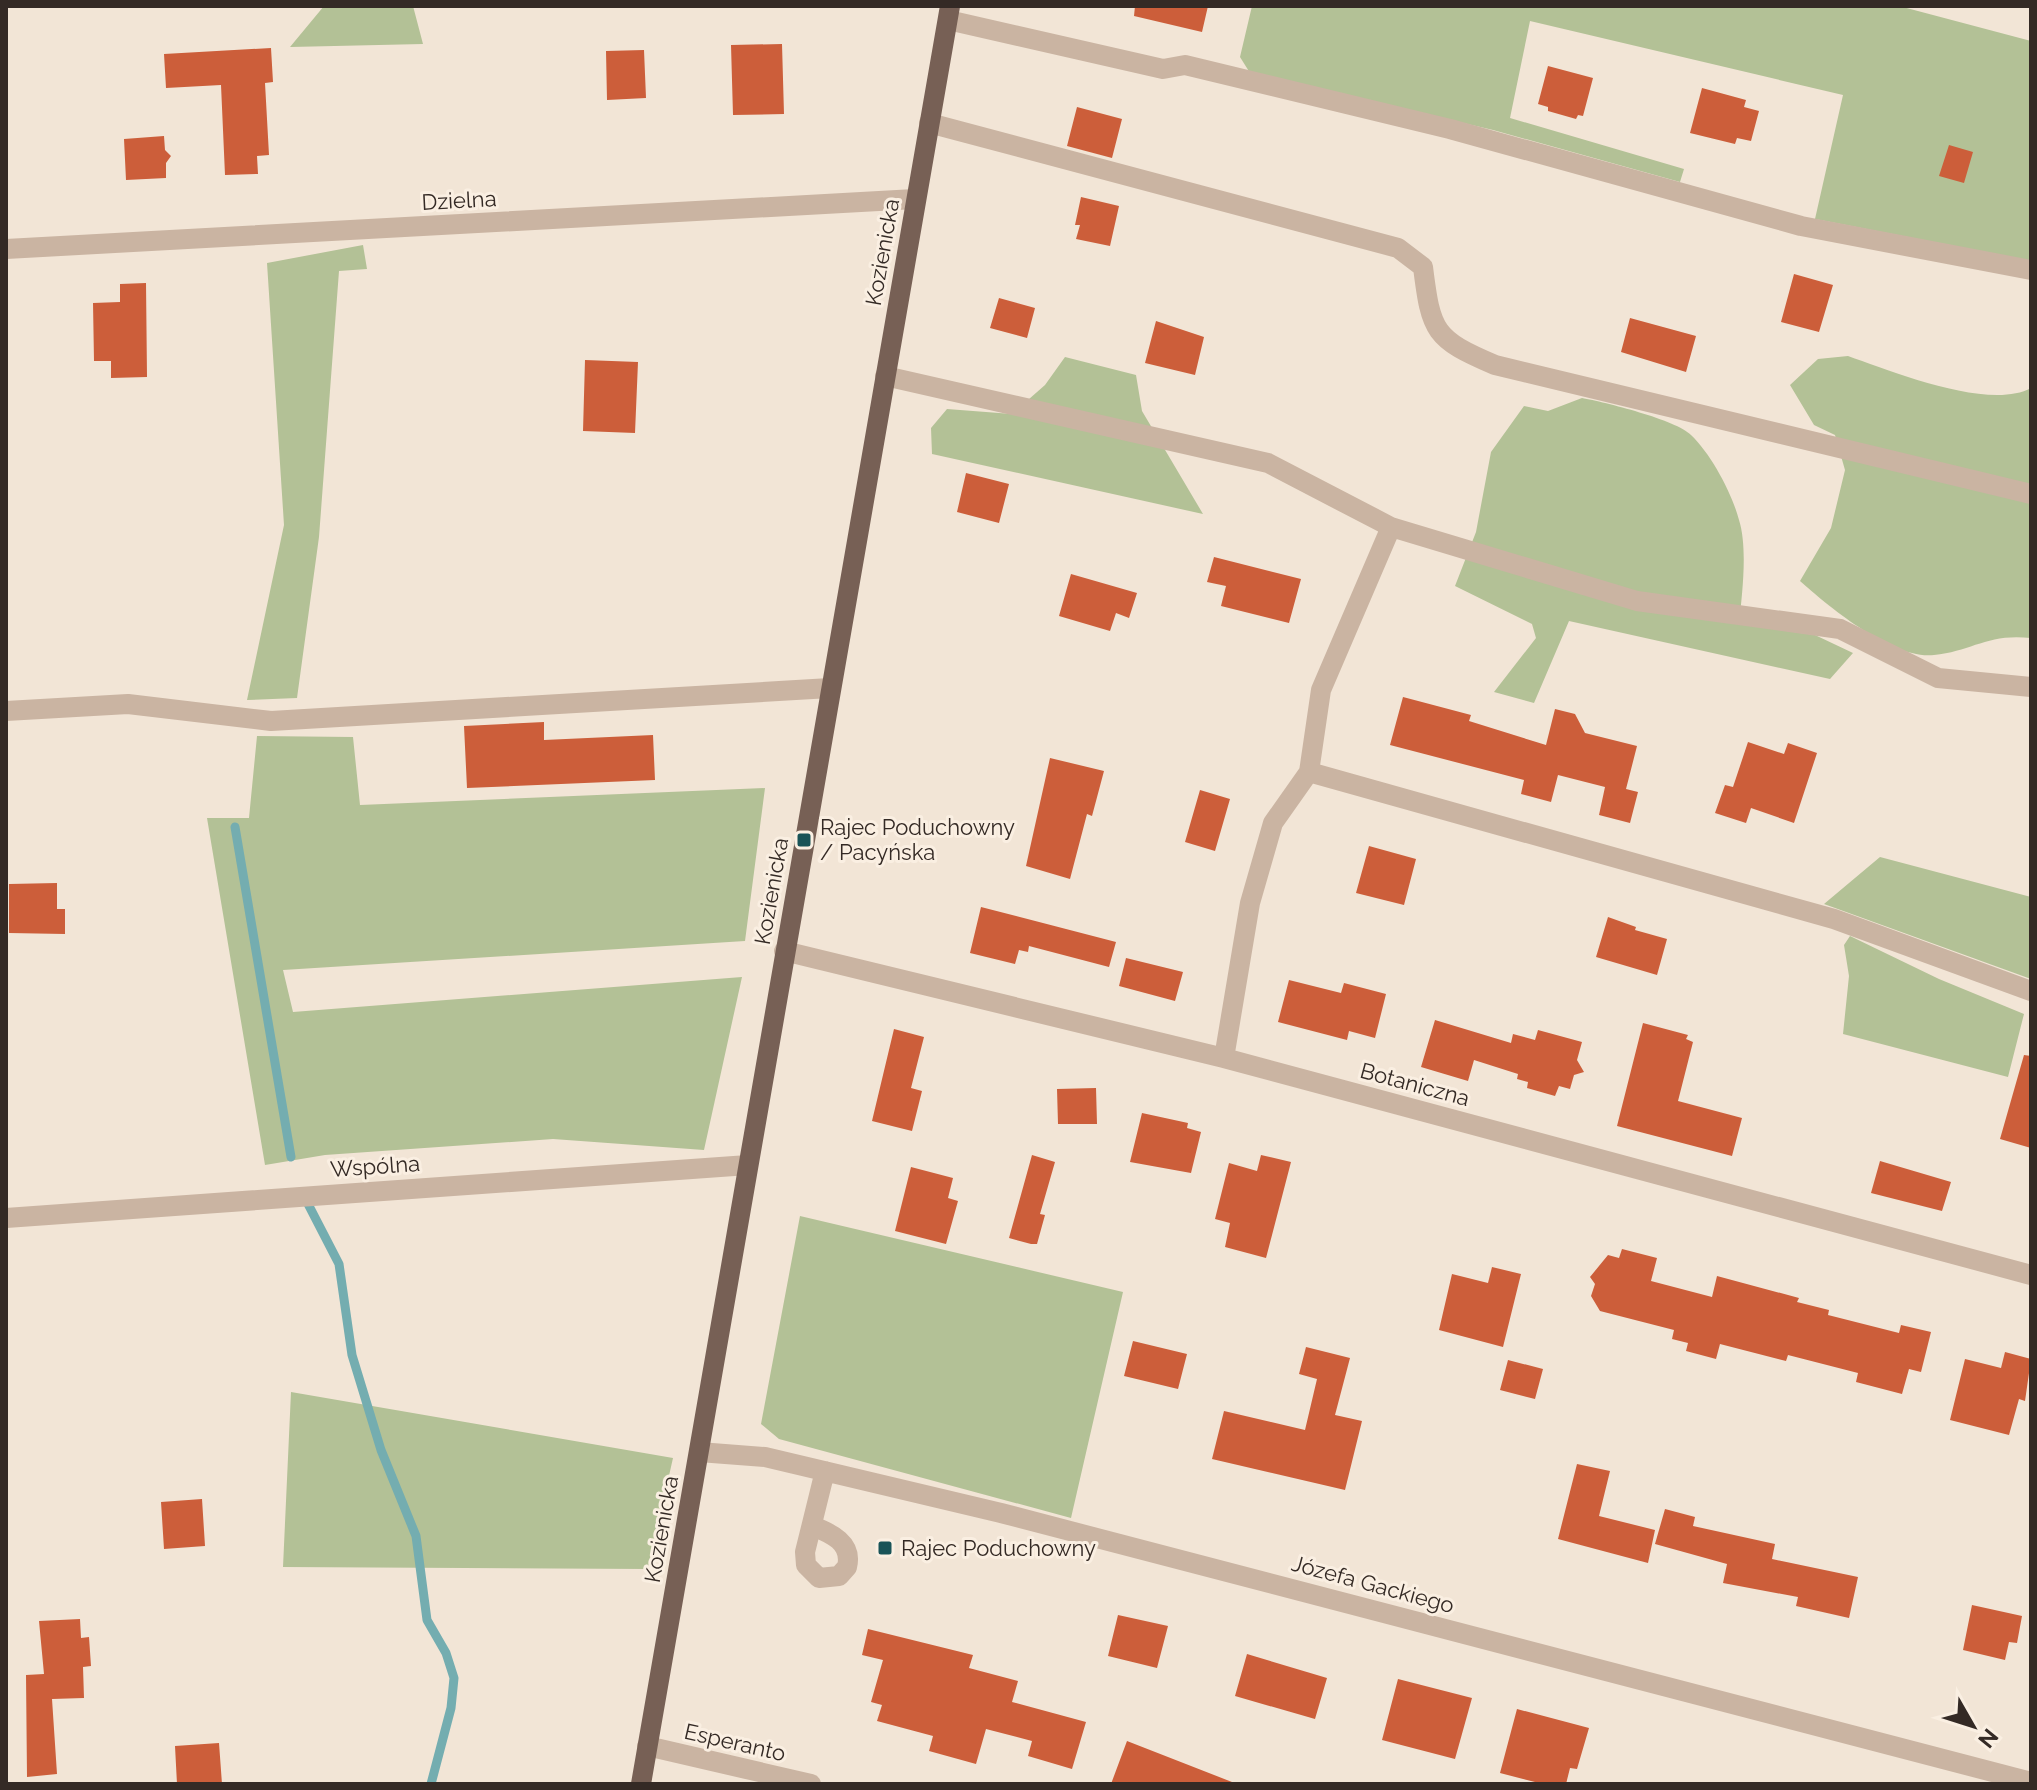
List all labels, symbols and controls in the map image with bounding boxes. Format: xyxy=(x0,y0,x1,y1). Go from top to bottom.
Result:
street label: Dzielna xyxy=(421,185,497,215)
street label: Kozienicka xyxy=(860,196,904,308)
place label: Rajec Poduchowny / Pacyńska xyxy=(820,814,1015,865)
marker: Rajec Poduchowny / Pacyńska xyxy=(795,831,813,849)
street label: Kozienicka xyxy=(749,835,793,947)
street label: Botaniczna xyxy=(1357,1057,1473,1111)
street label: Wspólna xyxy=(329,1150,421,1182)
street label: Kozienicka xyxy=(639,1473,683,1585)
place label: Rajec Poduchowny xyxy=(901,1535,1096,1561)
marker: Rajec Poduchowny xyxy=(876,1539,894,1557)
street label: Józefa Gackiego xyxy=(1289,1550,1457,1618)
north arrow xyxy=(1933,1686,2013,1766)
street label: Esperanto xyxy=(682,1718,788,1766)
text: N xyxy=(1973,1724,2004,1753)

